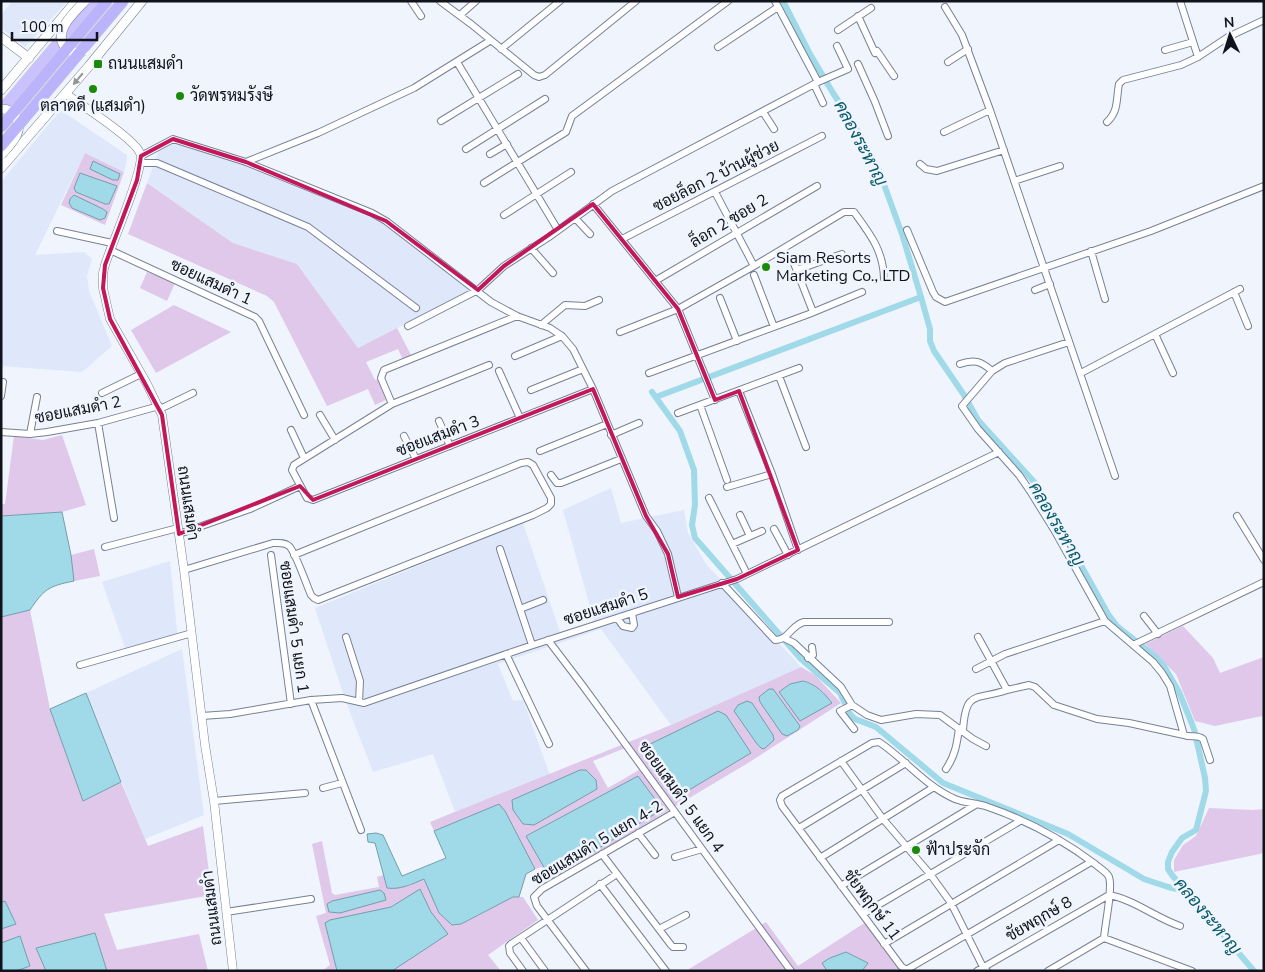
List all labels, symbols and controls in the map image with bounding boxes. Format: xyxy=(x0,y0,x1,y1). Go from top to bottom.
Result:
scale bar xyxy=(12,10,98,42)
north arrow xyxy=(1205,10,1255,60)
text: N xyxy=(1223,13,1235,32)
text: 100 m xyxy=(20,17,64,37)
place label: ถนนแสมดำ xyxy=(108,53,183,75)
marker: ถนนแสมดำ xyxy=(92,58,104,70)
one-way arrow xyxy=(72,73,83,86)
marker: ตลาดดี (แสมดำ) xyxy=(87,83,99,95)
place label: วัดพรหมรังษี xyxy=(190,84,273,107)
marker: วัดพรหมรังษี xyxy=(174,90,186,102)
place label: ตลาดดี (แสมดำ) xyxy=(40,94,146,117)
water label: คลองระหาญ xyxy=(828,96,894,190)
street label: ซอยล็อก 2 บ้านผู้ช่วย xyxy=(648,132,783,217)
street label: ล็อก 2 ซอย 2 xyxy=(684,186,772,253)
place label: Siam Resorts Marketing Co., LTD xyxy=(776,247,910,287)
street label: ซอยแสมดำ 1 xyxy=(167,253,255,311)
marker: Siam Resorts Marketing Co., LTD xyxy=(760,261,772,273)
street label: ซอยแสมดำ 2 xyxy=(33,391,123,429)
street label: ซอยแสมดำ 3 xyxy=(393,410,483,462)
street label: ถนนแสมดำ xyxy=(172,464,204,542)
water label: คลองระหาญ xyxy=(1023,478,1091,571)
street label: ซอยแสมดำ 5 แยก 1 xyxy=(274,560,314,694)
street label: ซอยแสมดำ 5 xyxy=(561,583,651,631)
street label: ซอยแสมดำ 5 แยก 4 xyxy=(633,737,729,858)
street label: ซอยแสมดำ 5 แยก 4-2 xyxy=(527,795,667,891)
place label: ฟ้าประจัก xyxy=(926,839,990,861)
marker: ฟ้าประจัก xyxy=(910,844,922,856)
street label: ชัยพฤกษ์ 11 xyxy=(838,864,907,945)
street label: ถนนแสมดำ xyxy=(196,869,228,947)
water label: คลองระหาญ xyxy=(1169,872,1247,960)
street label: ชัยพฤกษ์ 8 xyxy=(1001,889,1076,947)

